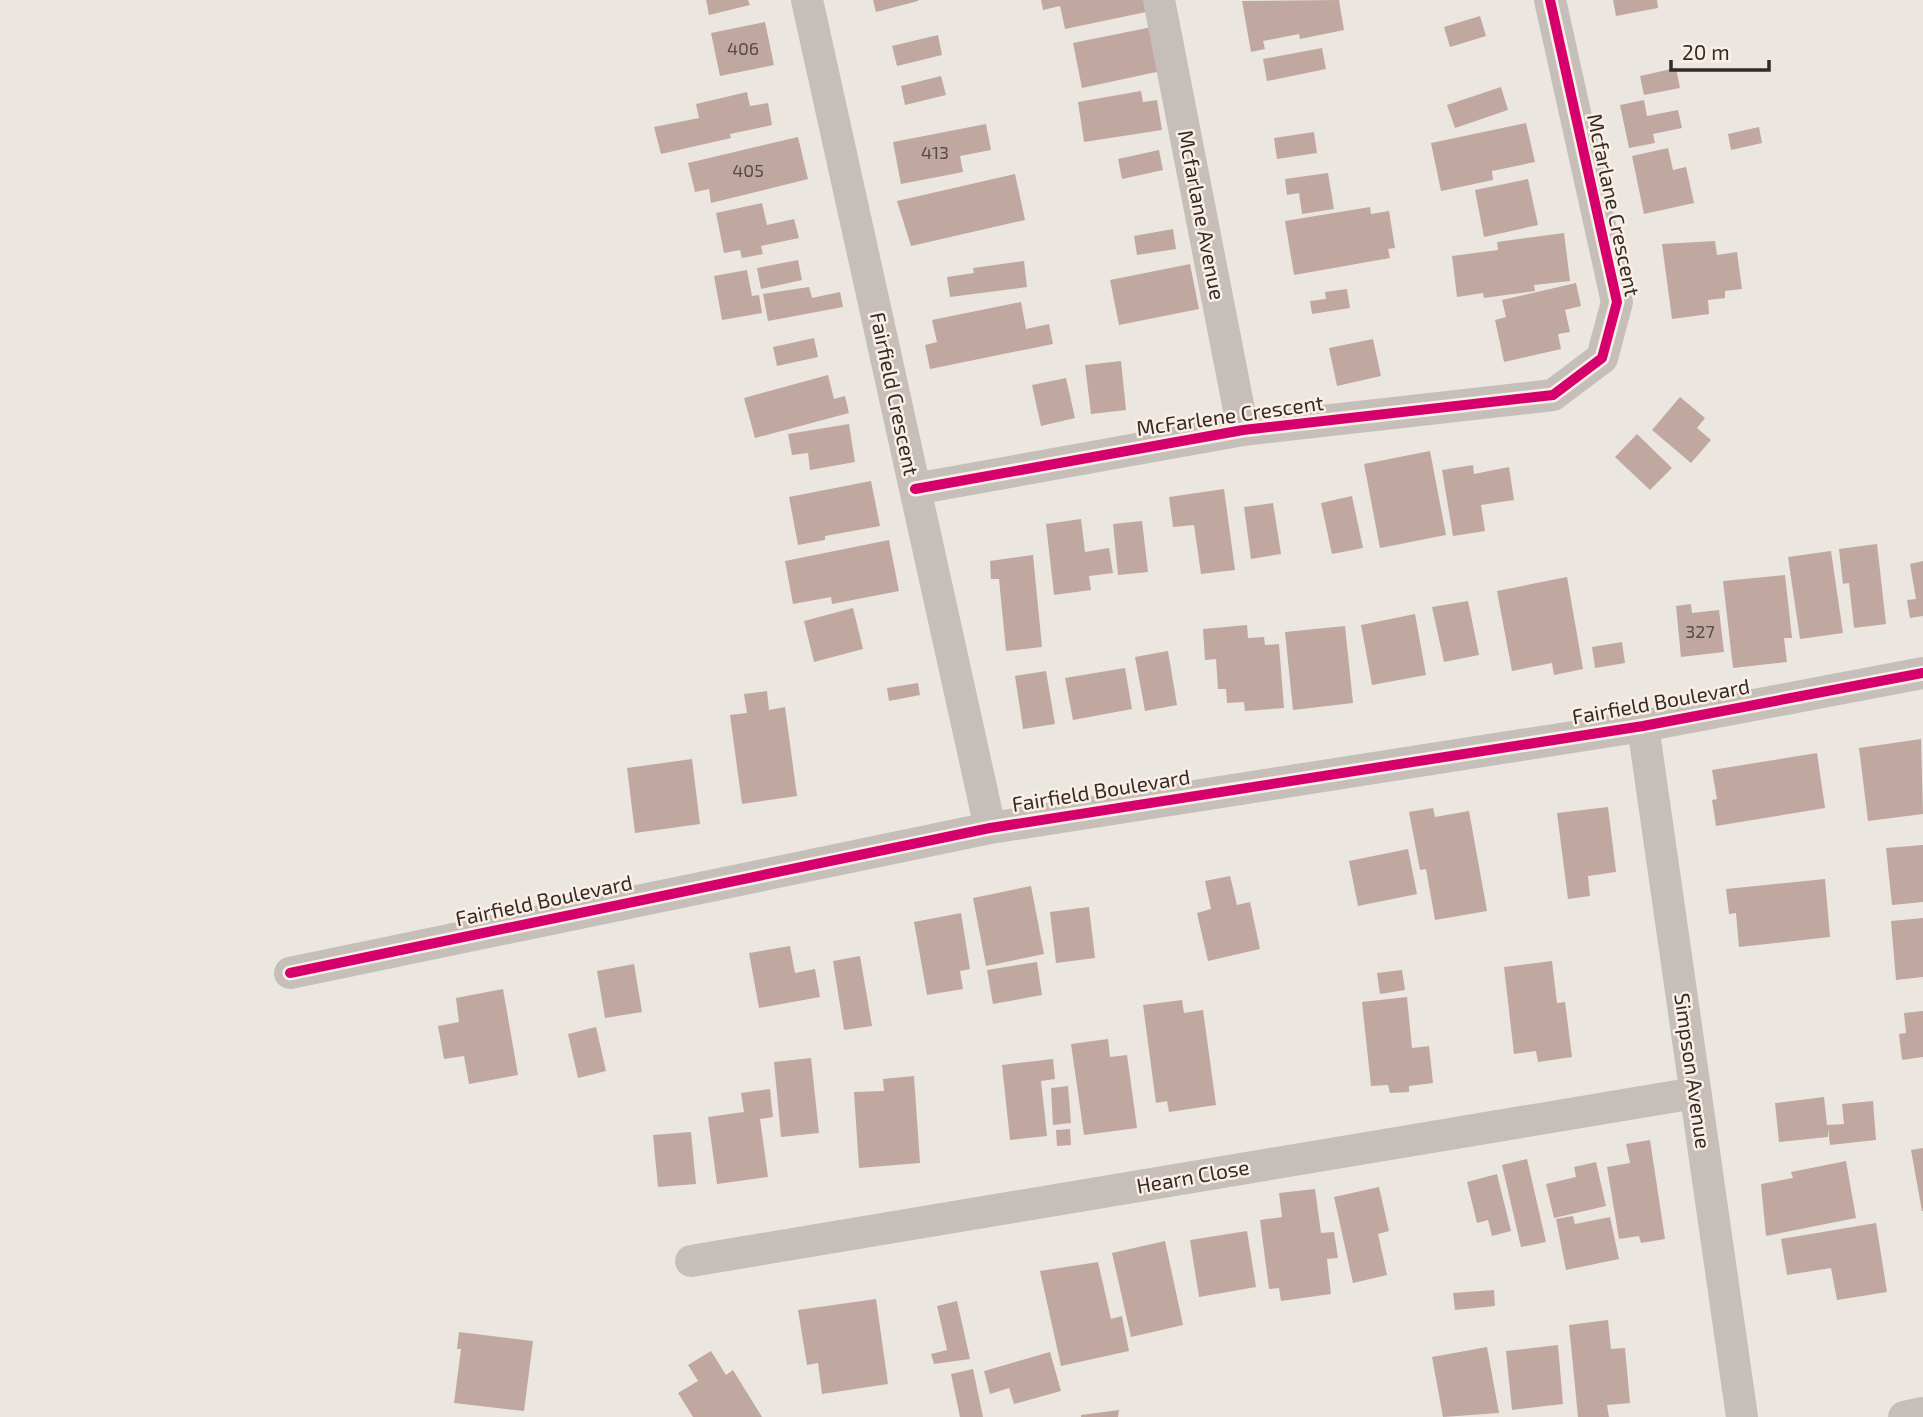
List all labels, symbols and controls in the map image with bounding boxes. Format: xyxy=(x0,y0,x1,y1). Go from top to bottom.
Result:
scale bar xyxy=(1671,28,1769,72)
house number: 406 xyxy=(727,37,759,59)
text: 20 m xyxy=(1682,39,1730,64)
street label: Mcfarlane Crescent xyxy=(1583,111,1646,298)
street label: Mcfarlane Avenue xyxy=(1174,128,1231,302)
house number: 413 xyxy=(921,141,949,163)
house number: 405 xyxy=(732,159,764,181)
street label: Fairfield Crescent xyxy=(866,310,925,478)
street label: McFarlene Crescent xyxy=(1135,389,1325,440)
house number: 327 xyxy=(1685,620,1715,642)
street label: Fairfield Boulevard xyxy=(1570,673,1752,728)
street label: Fairfield Boulevard xyxy=(1010,763,1192,816)
street label: Fairfield Boulevard xyxy=(453,869,634,930)
street label: Simpson Avenue xyxy=(1670,991,1717,1150)
street label: Hearn Close xyxy=(1134,1153,1251,1198)

